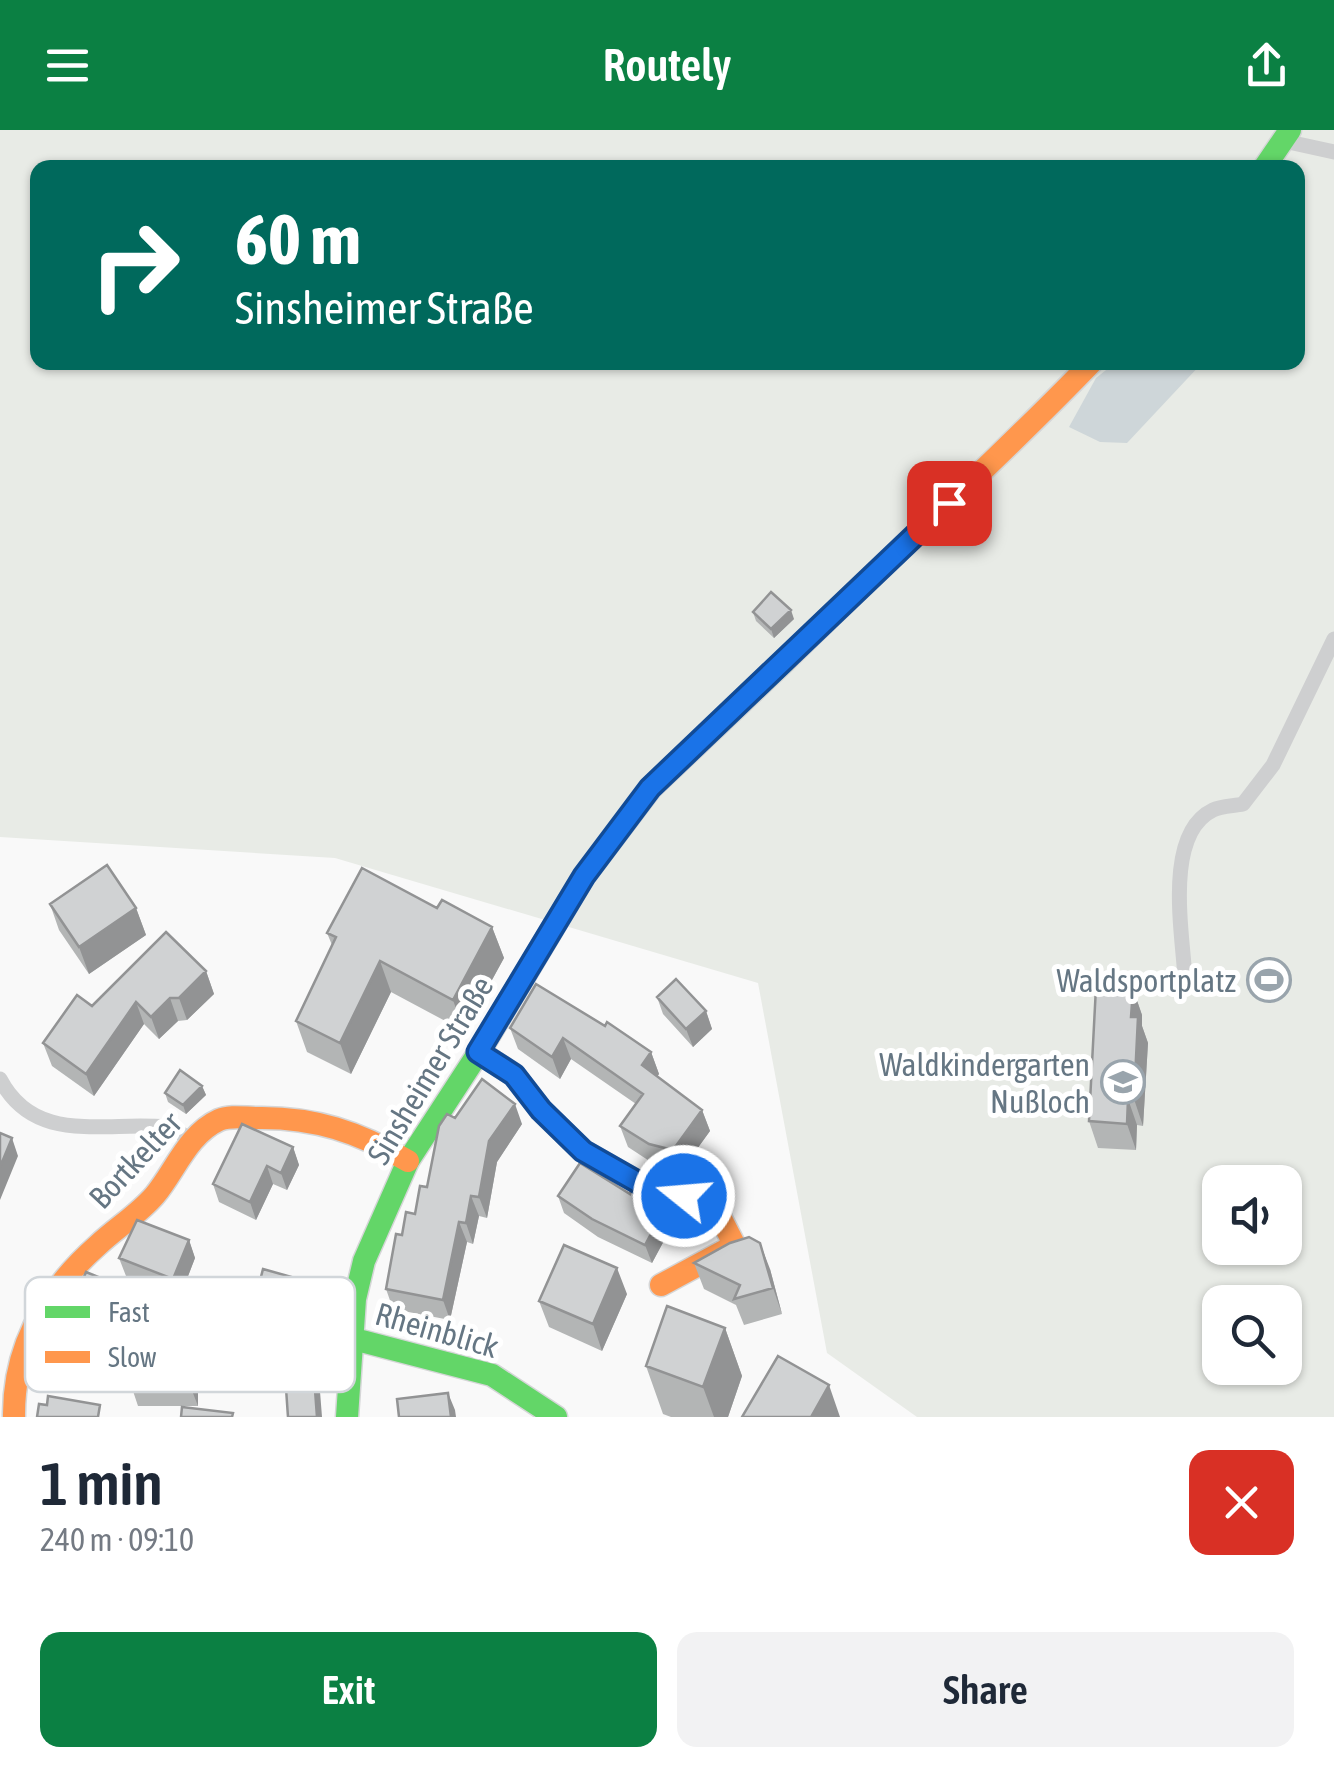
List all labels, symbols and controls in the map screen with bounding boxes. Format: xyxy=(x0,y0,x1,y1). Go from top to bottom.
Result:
icon: menu xyxy=(40,38,95,93)
icon: share xyxy=(1239,38,1294,93)
text: Routely xyxy=(603,39,731,91)
text: 60 m xyxy=(235,199,361,279)
icon: right xyxy=(70,200,200,330)
text: Sinsheimer Straße xyxy=(235,282,534,334)
pin xyxy=(907,461,992,546)
icon: arrive xyxy=(922,476,977,531)
sports icon: Waldsportplatz xyxy=(1246,957,1292,1003)
place label: Waldsportplatz xyxy=(1056,962,1236,999)
street label: Sinsheimer Straße xyxy=(359,969,501,1171)
place label: Waldkindergarten Nußloch xyxy=(879,1046,1090,1120)
school or university icon: Waldkindergarten Nußloch xyxy=(1100,1059,1146,1105)
street label: Bortkelter xyxy=(81,1104,189,1216)
position arrow xyxy=(632,1144,736,1248)
map controls xyxy=(1202,1165,1302,1385)
button: sound xyxy=(1202,1165,1302,1265)
legend xyxy=(25,1277,355,1392)
button: search xyxy=(1202,1285,1302,1385)
street label: Rheinblick xyxy=(371,1295,503,1365)
text: Fast xyxy=(108,1296,150,1328)
text: Slow xyxy=(108,1341,157,1373)
text: 1 min xyxy=(40,1449,163,1518)
button: close xyxy=(1189,1450,1294,1555)
text: 240 m · 09:10 xyxy=(40,1521,194,1558)
button: Exit xyxy=(40,1632,657,1747)
button: Share xyxy=(677,1632,1294,1747)

